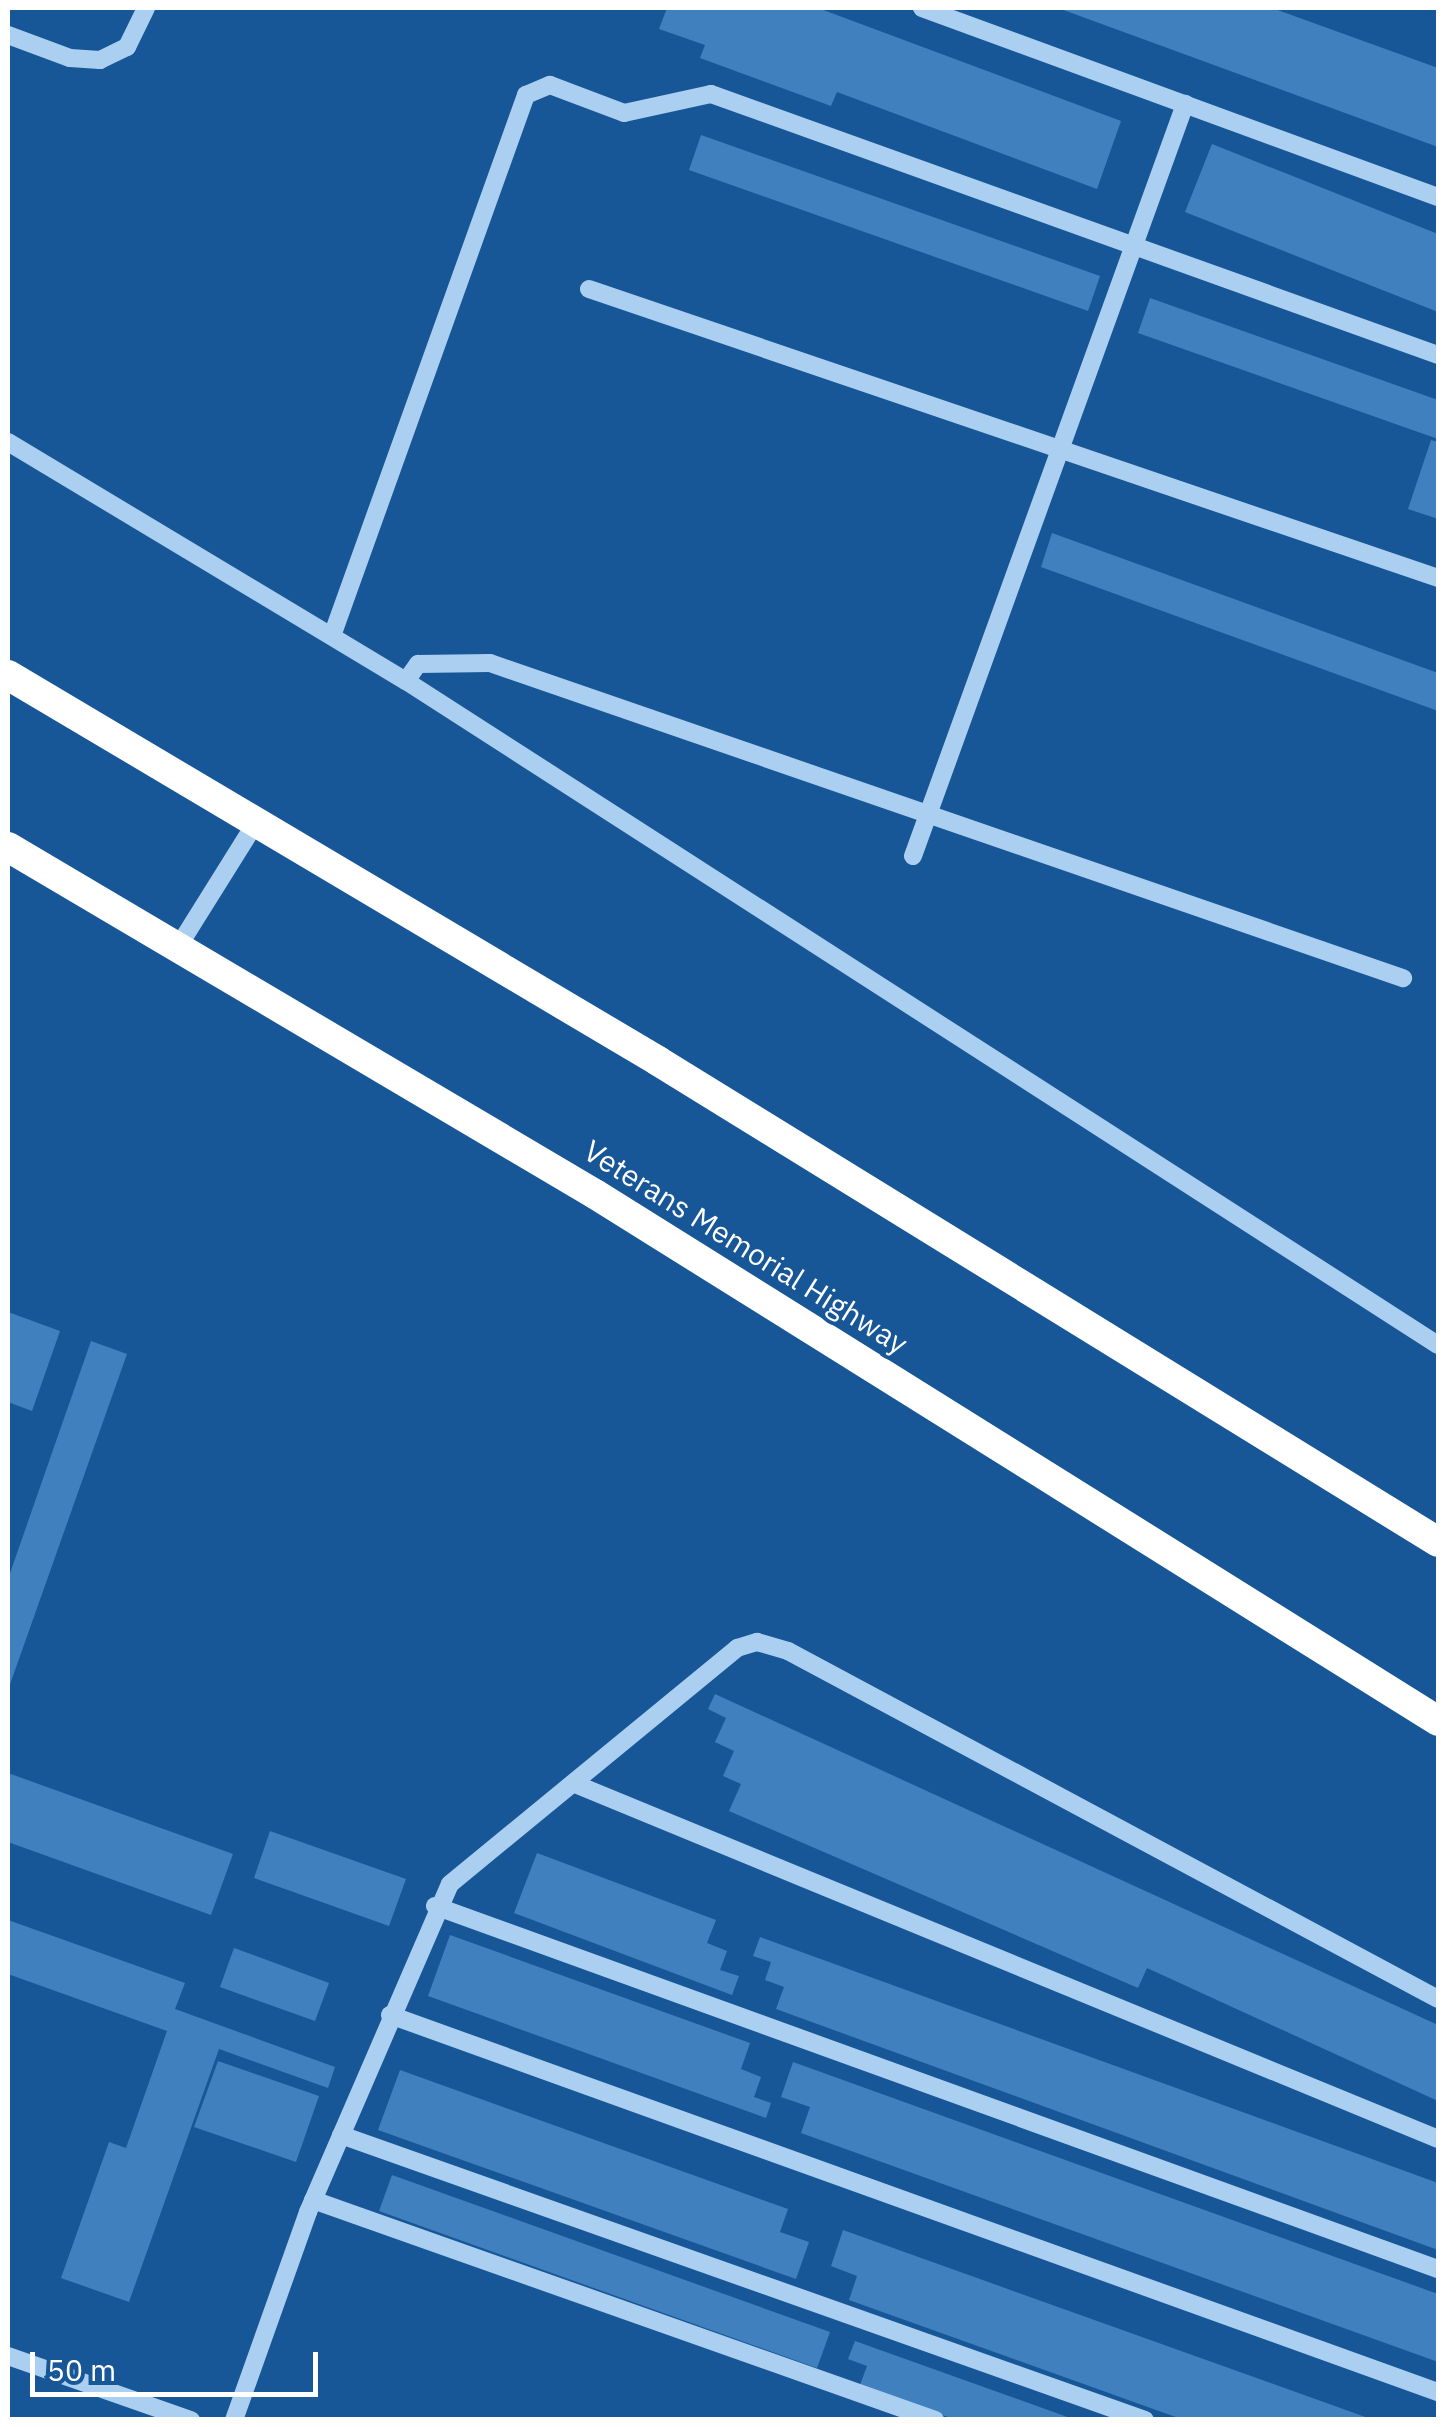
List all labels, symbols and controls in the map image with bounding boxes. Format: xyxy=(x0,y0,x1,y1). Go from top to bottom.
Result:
street label: Veterans Memorial Highway xyxy=(577,1132,915,1362)
scale bar xyxy=(35,2332,322,2394)
text: 50 m xyxy=(47,2350,116,2389)

